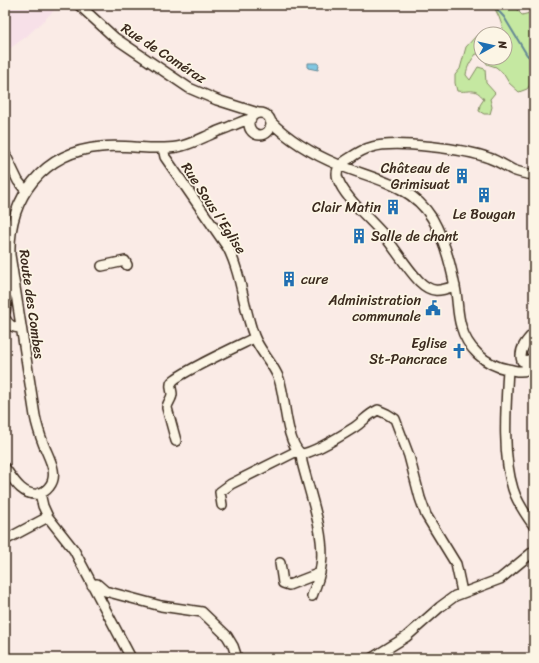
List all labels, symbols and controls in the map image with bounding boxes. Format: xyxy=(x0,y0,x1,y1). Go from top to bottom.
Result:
street label: Rue de Coméraz xyxy=(116,16,212,91)
north arrow xyxy=(473,26,513,66)
text: N xyxy=(492,39,512,50)
place label: Château de Grimisuat xyxy=(381,156,450,197)
street label: Rue Sous l'Eglise xyxy=(174,157,253,259)
building icon: Château de Grimisuat xyxy=(453,167,471,185)
building icon: Le Bougan xyxy=(475,186,493,204)
place label: Clair Matin xyxy=(312,195,381,220)
building icon: Clair Matin xyxy=(384,198,402,216)
place label: Le Bougan xyxy=(453,202,516,227)
place label: Salle de chant xyxy=(371,224,458,249)
building icon: Salle de chant xyxy=(350,227,368,245)
street label: Route des Combes xyxy=(11,248,52,361)
place label: cure xyxy=(301,267,328,292)
building icon: cure xyxy=(280,270,298,288)
place label: Administration communale xyxy=(327,288,421,329)
public building icon: Administration communale xyxy=(424,299,442,317)
place label: Eglise St-Pancrace xyxy=(369,331,447,372)
church icon: Eglise St-Pancrace xyxy=(450,342,468,360)

